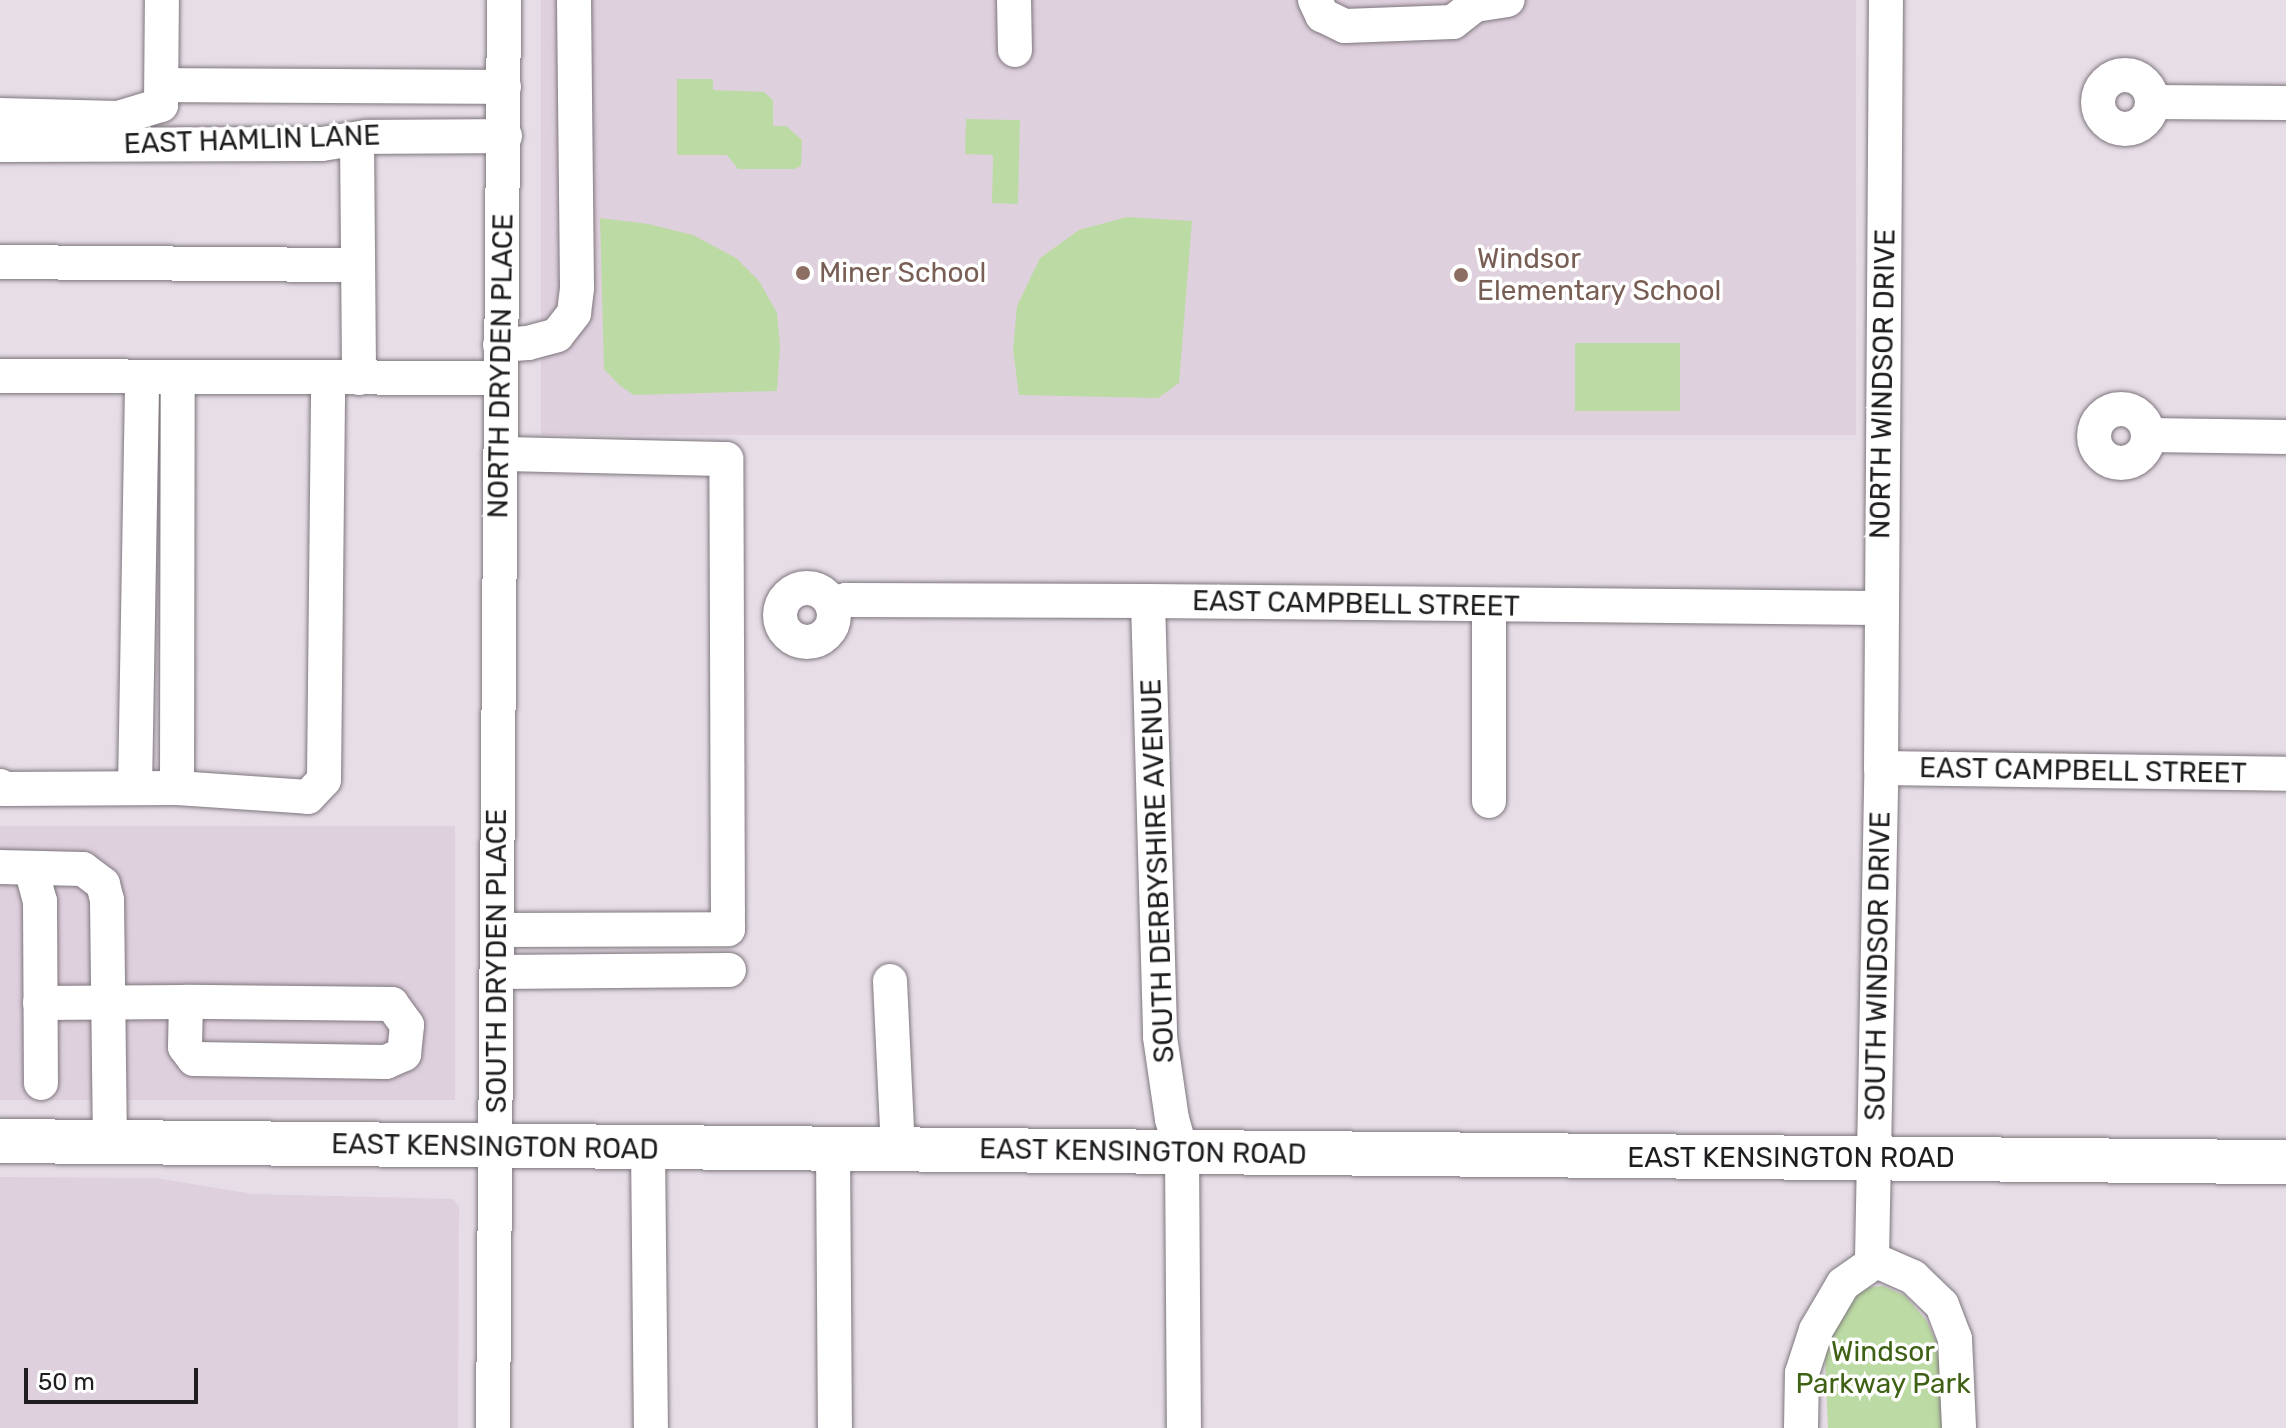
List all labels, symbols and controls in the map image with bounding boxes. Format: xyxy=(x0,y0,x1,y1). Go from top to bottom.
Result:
street label: EAST HAMLIN LANE xyxy=(123,119,381,161)
street label: NORTH DRYDEN PLACE xyxy=(482,213,520,519)
street label: NORTH WINDSOR DRIVE xyxy=(1863,228,1903,540)
place label: Windsor Elementary School xyxy=(1477,242,1722,308)
place label: Miner School xyxy=(819,256,987,290)
marker: Miner School xyxy=(794,264,812,282)
marker: Windsor Elementary School xyxy=(1452,266,1470,284)
street label: EAST CAMPBELL STREET xyxy=(1191,584,1521,624)
street label: SOUTH DERBYSHIRE AVENUE xyxy=(1134,678,1182,1064)
street label: EAST CAMPBELL STREET xyxy=(1918,751,2248,791)
street label: SOUTH DRYDEN PLACE xyxy=(480,809,514,1113)
street label: SOUTH WINDSOR DRIVE xyxy=(1858,811,1898,1121)
street label: EAST KENSINGTON ROAD xyxy=(331,1127,659,1167)
street label: EAST KENSINGTON ROAD xyxy=(979,1132,1307,1172)
street label: EAST KENSINGTON ROAD xyxy=(1627,1141,1955,1175)
park label: Windsor Parkway Park xyxy=(1795,1335,1971,1401)
scale bar xyxy=(28,1352,202,1402)
text: 50 m xyxy=(38,1368,95,1396)

